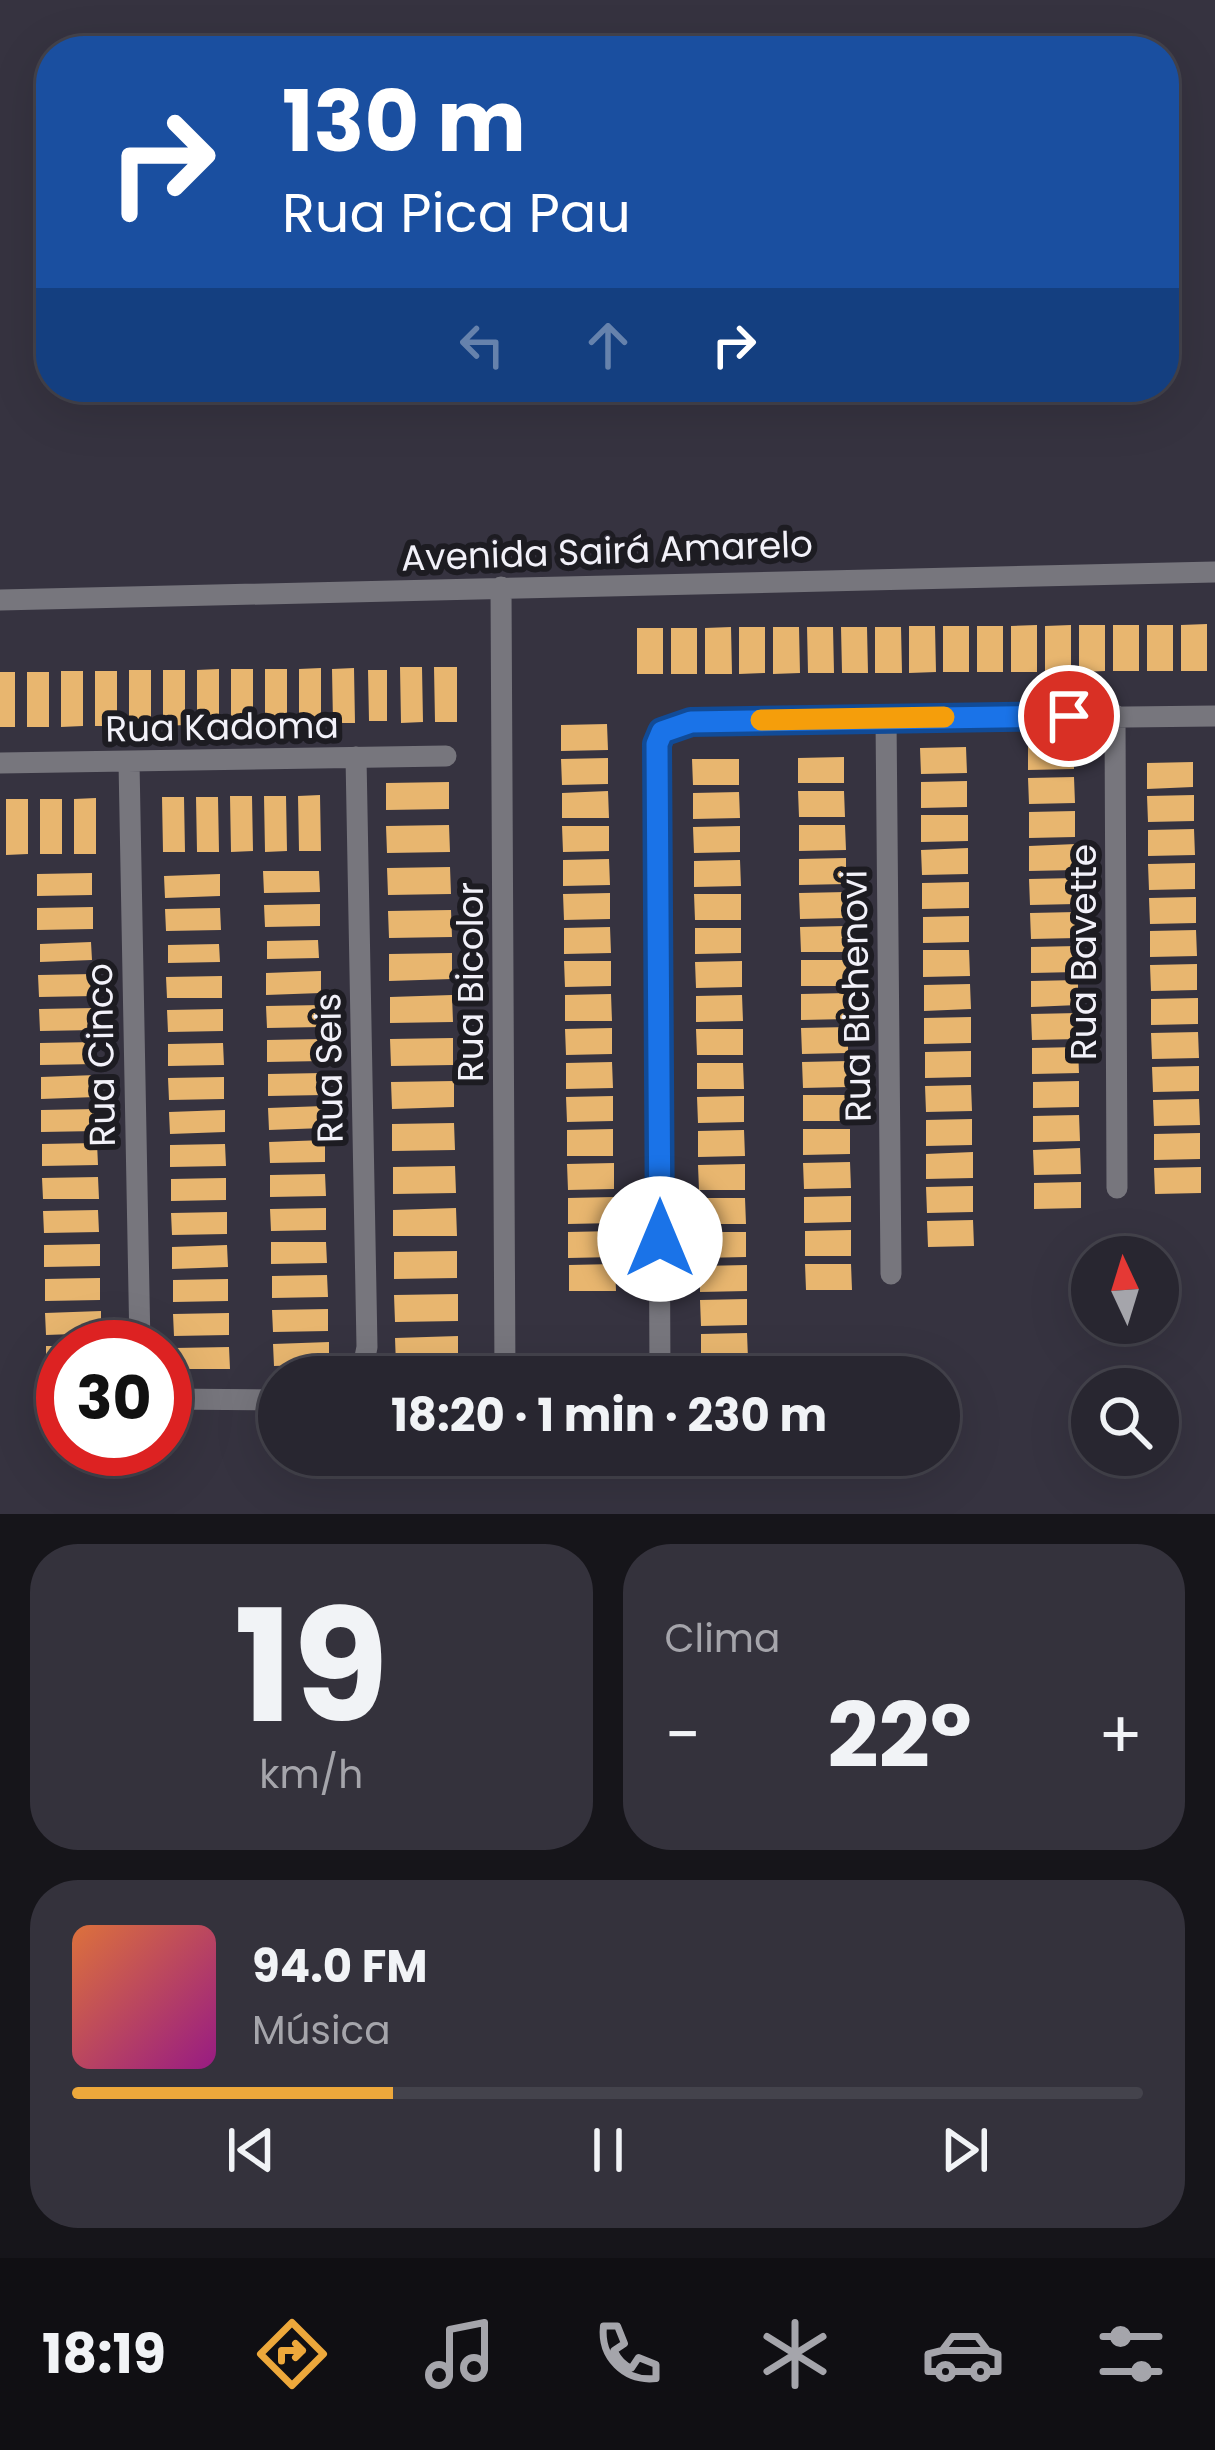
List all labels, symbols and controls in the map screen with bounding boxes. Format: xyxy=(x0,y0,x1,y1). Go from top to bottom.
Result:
text: 130 m xyxy=(282,63,526,180)
icon: right xyxy=(84,84,240,240)
text: Rua Pica Pau xyxy=(282,175,631,251)
icon: left xyxy=(449,312,515,378)
icon: ahead xyxy=(575,312,641,378)
icon: right xyxy=(701,312,767,378)
street label: Avenida Sairá Amarelo xyxy=(400,518,814,584)
pin xyxy=(1018,665,1120,767)
icon: arrive xyxy=(1036,683,1102,749)
street label: Rua Kadoma xyxy=(105,699,339,755)
street label: Rua Bavette xyxy=(1058,844,1109,1060)
street label: Rua Bichenovi xyxy=(828,869,884,1123)
street label: Rua Bicolor xyxy=(445,882,496,1082)
street label: Rua Cinco xyxy=(74,963,128,1147)
street label: Rua Seis xyxy=(302,993,356,1143)
position arrow xyxy=(597,1176,723,1302)
north arrow xyxy=(1071,1236,1179,1344)
map controls xyxy=(1071,1236,1179,1476)
speed limit sign: 30 xyxy=(36,1320,192,1476)
button: search xyxy=(1071,1368,1179,1476)
text: 18:20 · 1 min · 230 m xyxy=(391,1384,827,1447)
text: 19 xyxy=(234,1557,389,1776)
text: Clima xyxy=(665,1611,780,1666)
text: 22° xyxy=(827,1672,972,1799)
text: − xyxy=(665,1689,701,1781)
text: + xyxy=(1098,1689,1143,1781)
text: km/h xyxy=(259,1747,363,1802)
text: 94.0 FM xyxy=(252,1935,428,1998)
text: Música xyxy=(252,2003,391,2058)
icon: previous xyxy=(218,2117,284,2183)
icon: pause xyxy=(575,2117,641,2183)
icon: next xyxy=(932,2117,998,2183)
icon: directions xyxy=(250,2312,334,2396)
icon: music xyxy=(418,2312,502,2396)
icon: phone xyxy=(586,2312,670,2396)
icon: climate xyxy=(753,2312,837,2396)
icon: car xyxy=(921,2312,1005,2396)
icon: filters xyxy=(1089,2312,1173,2396)
text: 18:19 xyxy=(42,2316,166,2392)

